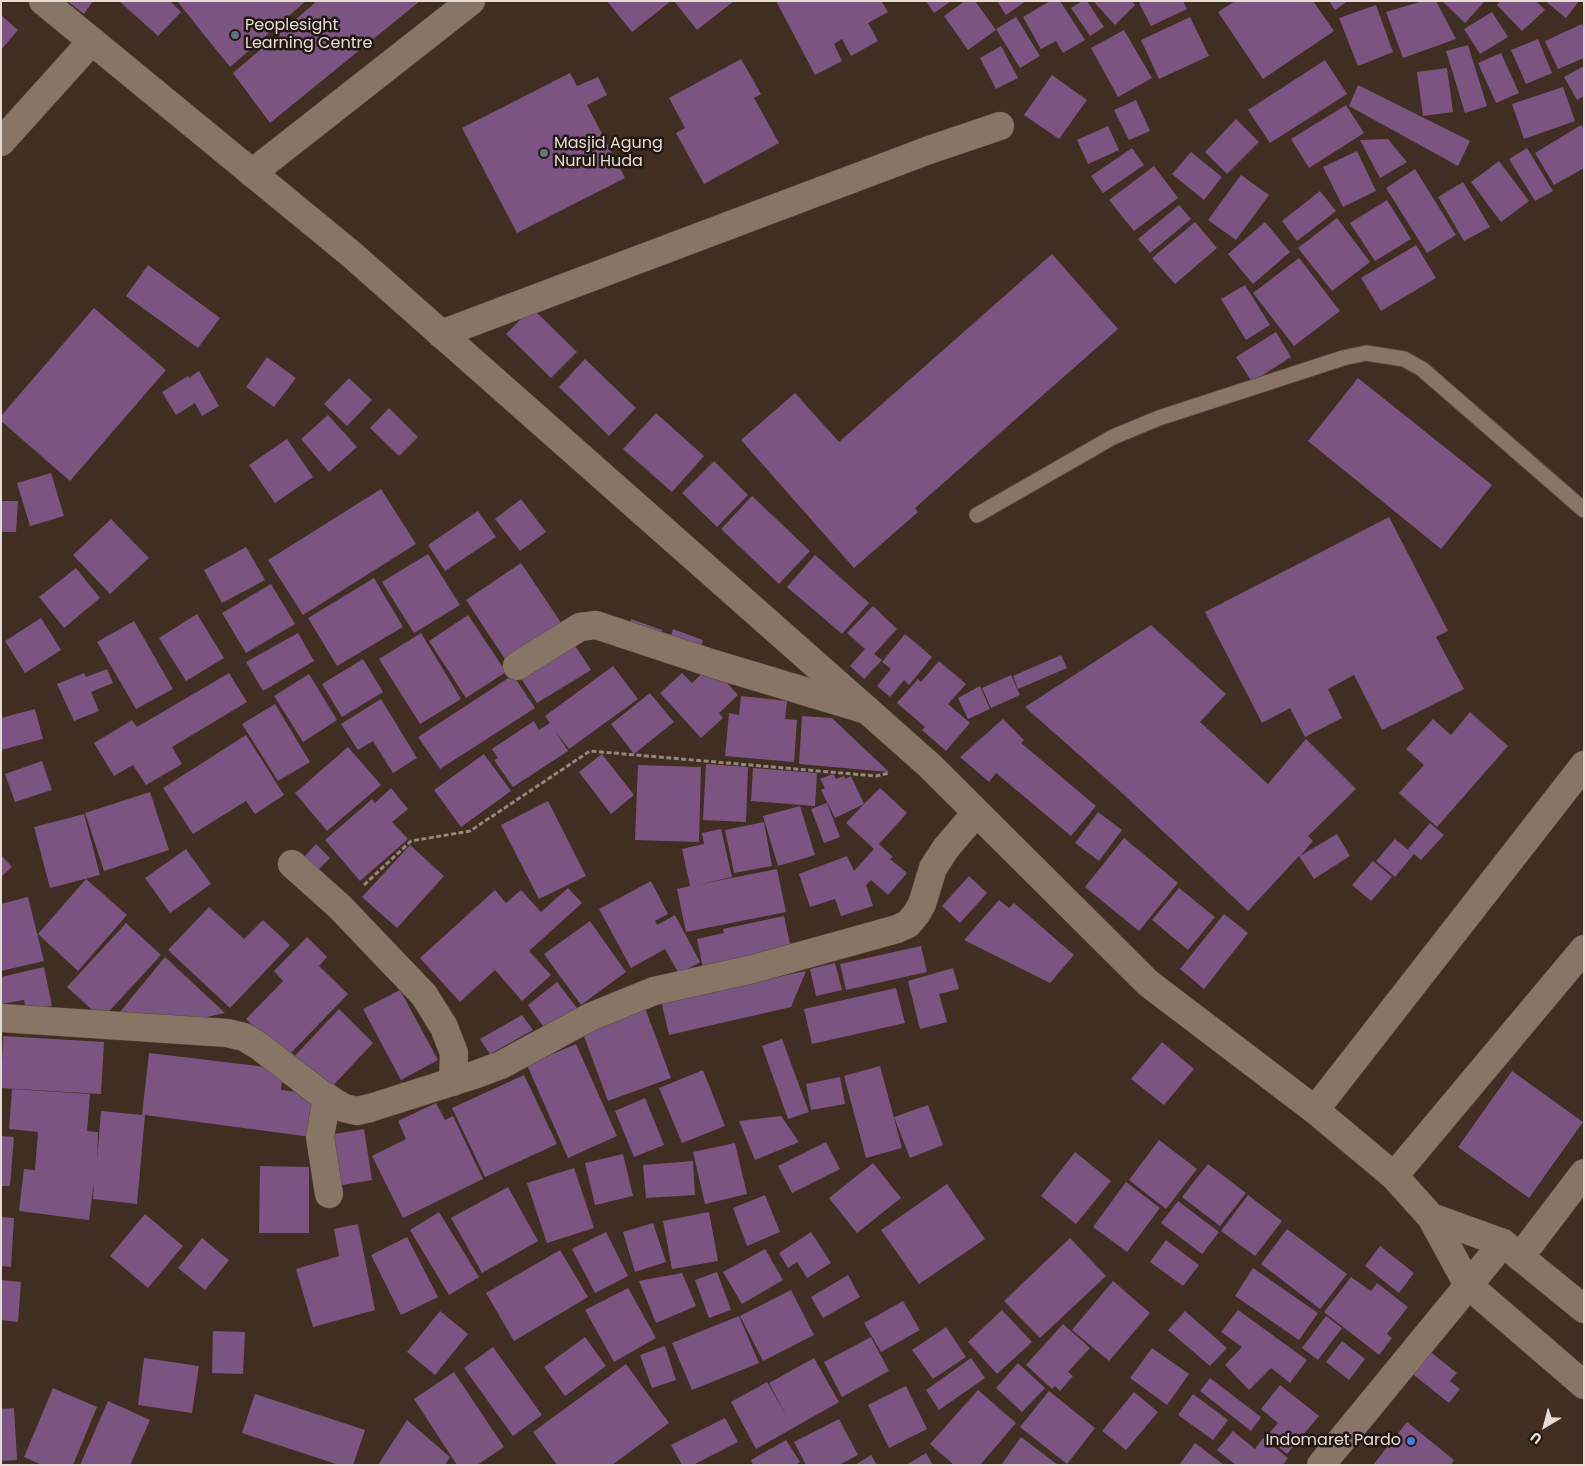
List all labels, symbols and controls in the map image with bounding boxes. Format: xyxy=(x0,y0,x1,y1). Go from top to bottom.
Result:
place label: Peoplesight Learning Centre xyxy=(245,16,372,54)
marker: Peoplesight Learning Centre xyxy=(229,29,241,41)
place label: Masjid Agung Nurul Huda xyxy=(554,134,663,172)
marker: Masjid Agung Nurul Huda xyxy=(538,147,550,159)
north arrow xyxy=(1520,1401,1570,1451)
text: U xyxy=(1526,1427,1546,1449)
place label: Indomaret Pardo xyxy=(1265,1431,1401,1451)
marker: Indomaret Pardo xyxy=(1405,1435,1417,1447)

